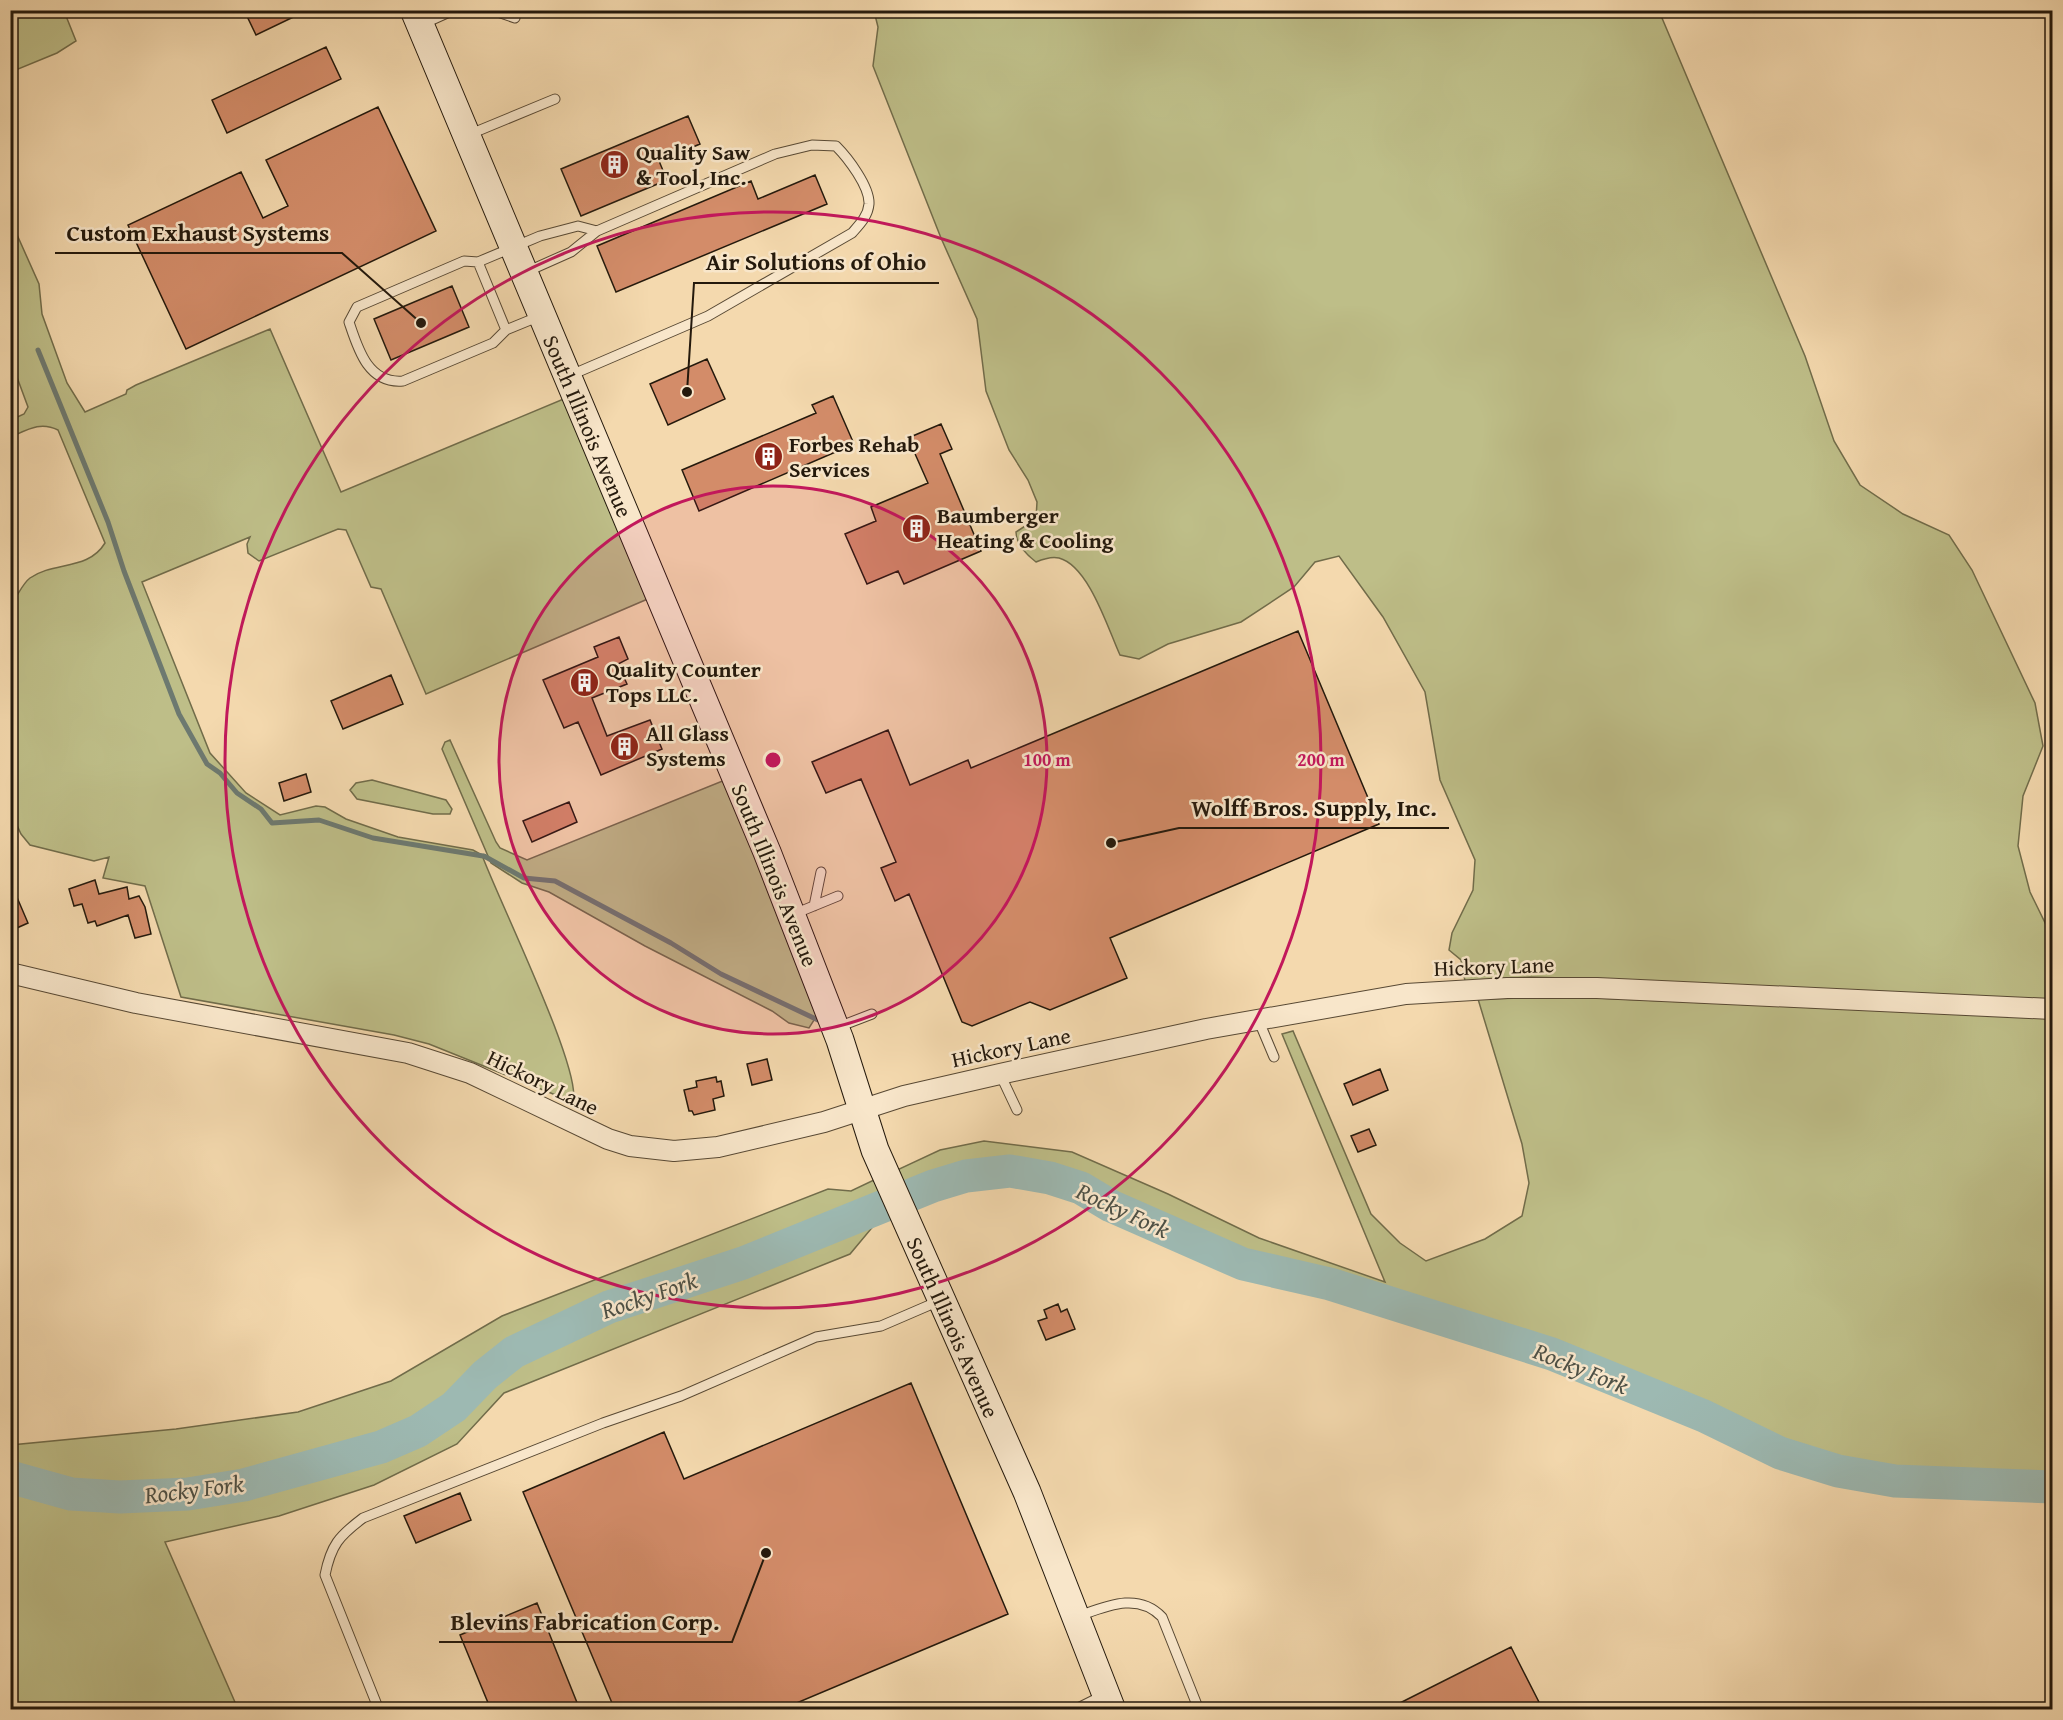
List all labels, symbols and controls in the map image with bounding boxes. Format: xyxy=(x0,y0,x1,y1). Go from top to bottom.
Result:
place label: Quality Saw & Tool, Inc. xyxy=(636,136,750,193)
building icon: Quality Saw & Tool, Inc. xyxy=(599,149,631,181)
callout: Custom Exhaust Systems xyxy=(55,211,342,253)
text: Custom Exhaust Systems xyxy=(67,215,329,250)
callout: Air Solutions of Ohio xyxy=(694,241,939,283)
text: Air Solutions of Ohio xyxy=(706,244,927,279)
street label: South Illinois Avenue xyxy=(535,330,641,522)
place label: Forbes Rehab Services xyxy=(789,428,919,485)
building icon: Forbes Rehab Services xyxy=(752,441,784,473)
place label: Baumberger Heating & Cooling xyxy=(937,499,1114,556)
building icon: Baumberger Heating & Cooling xyxy=(900,512,932,544)
place label: Quality Counter Tops LLC. xyxy=(606,653,761,710)
building icon: Quality Counter Tops LLC. xyxy=(569,666,601,698)
place label: All Glass Systems xyxy=(646,717,729,774)
building icon: All Glass Systems xyxy=(609,730,641,762)
text: 100 m xyxy=(1023,746,1071,773)
text: 200 m xyxy=(1297,746,1345,773)
centre of rings xyxy=(763,750,783,770)
street label: South Illinois Avenue xyxy=(724,779,826,971)
callout: Wolff Bros. Supply, Inc. xyxy=(1179,786,1449,828)
text: Wolff Bros. Supply, Inc. xyxy=(1191,790,1437,825)
street label: Hickory Lane xyxy=(1433,948,1555,984)
street label: Hickory Lane xyxy=(949,1019,1073,1075)
street label: Hickory Lane xyxy=(482,1041,604,1123)
water label: Rocky Fork xyxy=(1070,1173,1175,1247)
street label: South Illinois Avenue xyxy=(899,1231,1007,1423)
water label: Rocky Fork xyxy=(595,1262,702,1328)
water label: Rocky Fork xyxy=(1527,1333,1634,1403)
water label: Rocky Fork xyxy=(142,1466,245,1513)
callout: Blevins Fabrication Corp. xyxy=(439,1600,732,1642)
text: Blevins Fabrication Corp. xyxy=(451,1604,719,1639)

